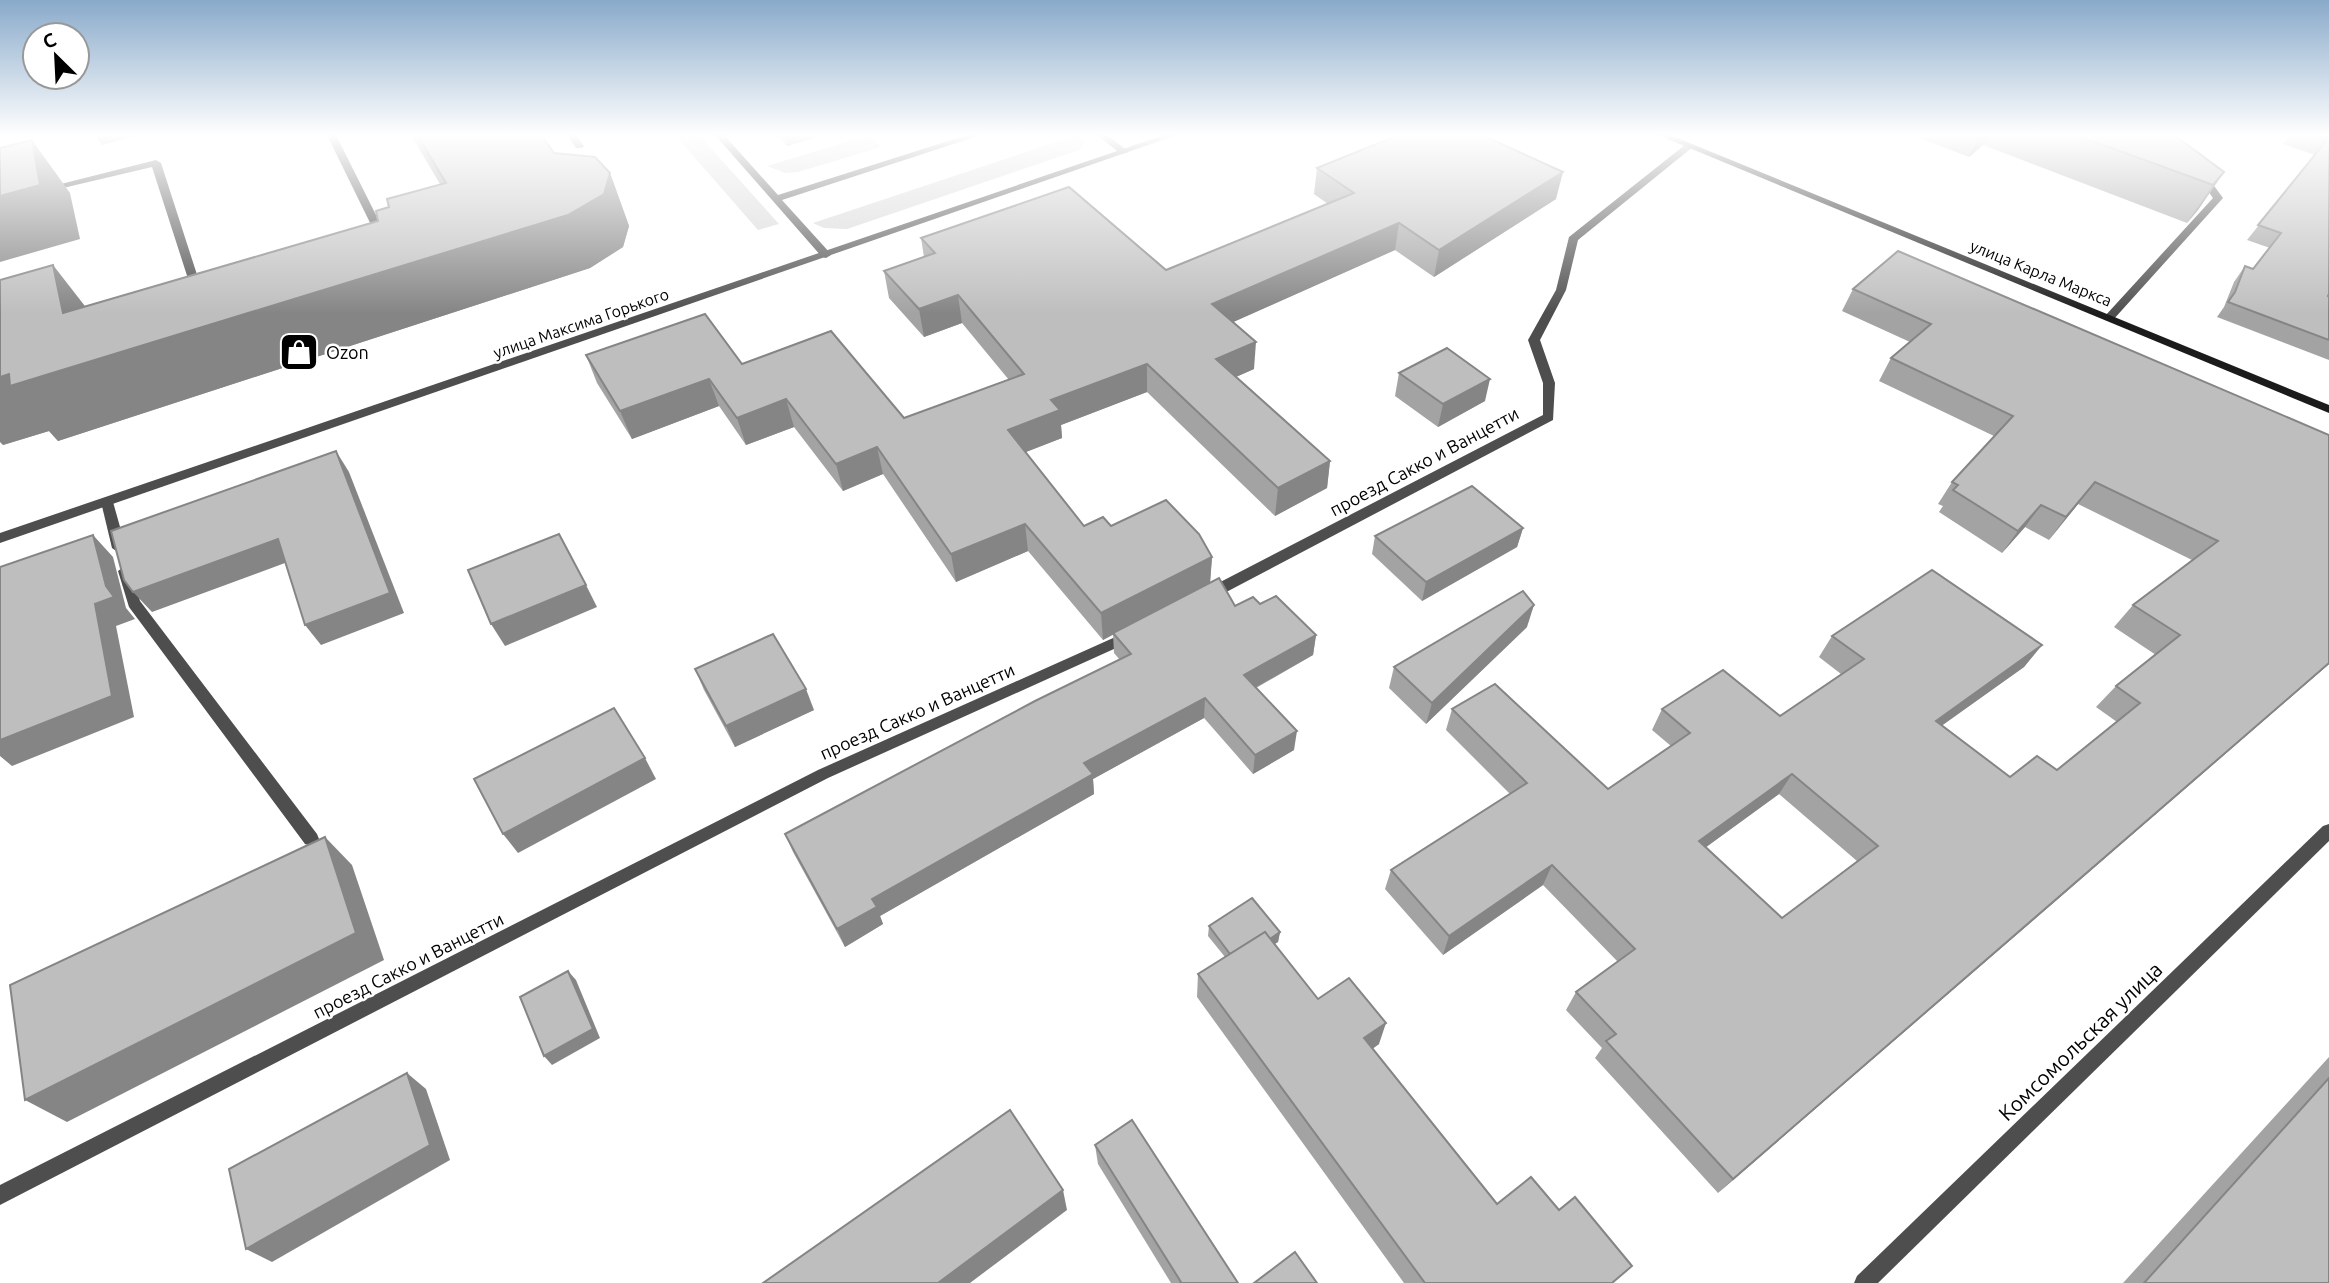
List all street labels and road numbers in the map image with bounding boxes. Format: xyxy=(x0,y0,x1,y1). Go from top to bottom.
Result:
street label: улица Карла Маркса xyxy=(1968,236,2114,310)
street label: улица Максима Горького xyxy=(491,284,671,362)
street label: проезд Сакко и Ванцетти xyxy=(1326,403,1522,519)
street label: проезд Сакко и Ванцетти xyxy=(816,659,1018,763)
street label: проезд Сакко и Ванцетти xyxy=(309,908,507,1022)
street label: Комсомольская улица xyxy=(1993,957,2167,1125)

